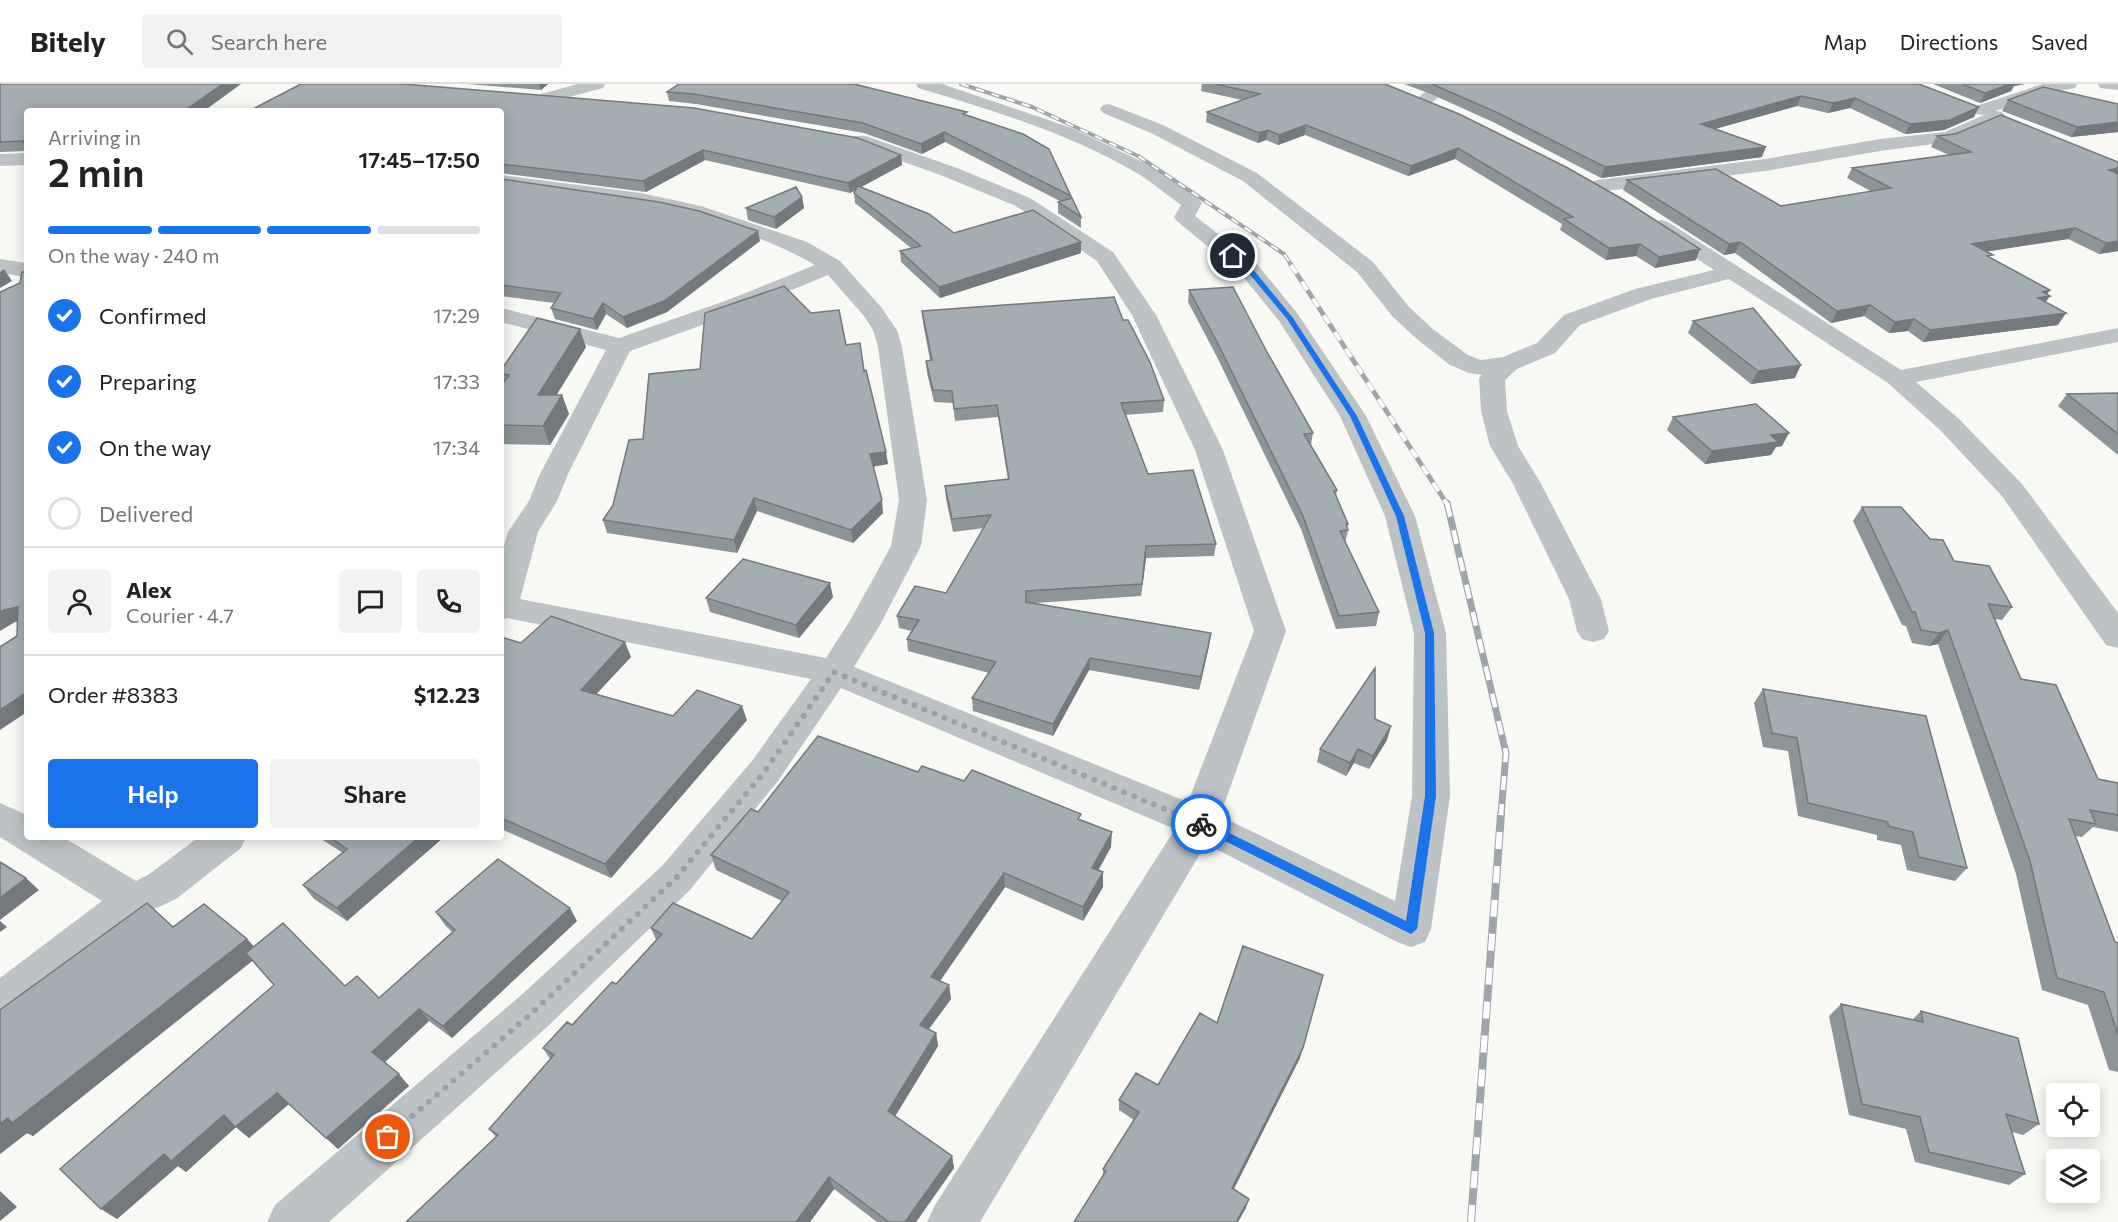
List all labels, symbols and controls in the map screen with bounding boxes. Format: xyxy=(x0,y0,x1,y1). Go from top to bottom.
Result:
search box xyxy=(142,14,562,68)
text: Bitely xyxy=(30,24,106,58)
icon: search xyxy=(163,25,196,58)
text: Search here xyxy=(211,28,327,55)
text: Map xyxy=(1824,29,1867,54)
text: Directions xyxy=(1900,29,1998,54)
text: Saved xyxy=(2031,29,2088,54)
text: Arriving in xyxy=(48,125,141,149)
text: 17:45–17:50 xyxy=(359,146,480,173)
text: 2 min xyxy=(48,147,145,195)
pin xyxy=(1207,230,1258,281)
icon: home xyxy=(1216,239,1249,272)
text: On the way · 240 m xyxy=(48,243,220,267)
icon: check xyxy=(48,299,81,332)
text: Confirmed xyxy=(99,302,206,329)
text: 17:29 xyxy=(433,303,480,327)
icon: check xyxy=(48,365,81,398)
text: Preparing xyxy=(99,368,196,395)
text: 17:33 xyxy=(433,369,480,393)
icon: check xyxy=(48,431,81,464)
text: On the way xyxy=(99,434,211,461)
text: 17:34 xyxy=(433,435,480,459)
text: Delivered xyxy=(99,500,193,527)
button: person xyxy=(48,570,111,633)
button: chat xyxy=(339,570,402,633)
button: phone xyxy=(417,570,480,633)
text: Alex xyxy=(126,576,172,603)
text: Courier · 4.7 xyxy=(126,603,234,627)
text: Order #8383 xyxy=(48,681,178,708)
text: $12.23 xyxy=(414,681,480,708)
button: Help xyxy=(48,759,258,828)
button: Share xyxy=(270,759,480,828)
courier xyxy=(1171,794,1231,854)
icon: bike xyxy=(1185,808,1218,841)
map controls xyxy=(2046,1083,2100,1203)
button: locate xyxy=(2046,1083,2100,1137)
pin xyxy=(362,1111,413,1162)
icon: bag xyxy=(371,1120,404,1153)
button: layers xyxy=(2046,1149,2100,1203)

